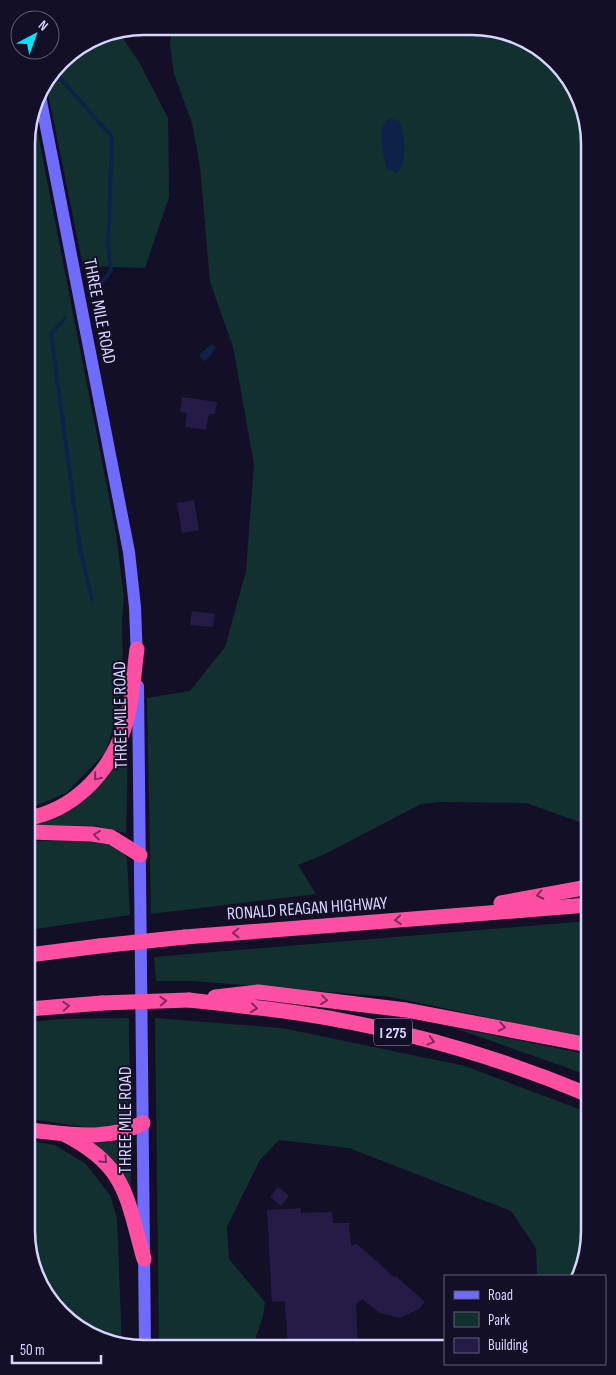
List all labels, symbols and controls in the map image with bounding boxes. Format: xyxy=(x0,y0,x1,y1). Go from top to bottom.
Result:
north arrow xyxy=(10,10,60,60)
text: N xyxy=(35,17,52,34)
street label: THREE MILE ROAD xyxy=(79,256,120,366)
street label: THREE MILE ROAD xyxy=(109,661,132,769)
one-way arrow xyxy=(93,771,102,780)
one-way arrow xyxy=(93,830,101,840)
one-way arrow xyxy=(536,889,545,900)
street label: RONALD REAGAN HIGHWAY xyxy=(226,892,389,925)
one-way arrow xyxy=(394,914,402,925)
one-way arrow xyxy=(232,928,240,939)
one-way arrow xyxy=(320,994,328,1005)
one-way arrow xyxy=(159,996,167,1006)
one-way arrow xyxy=(62,1000,70,1011)
one-way arrow xyxy=(251,1002,259,1013)
road number: I 275 xyxy=(374,1019,412,1046)
one-way arrow xyxy=(497,1022,506,1032)
one-way arrow xyxy=(427,1036,435,1046)
street label: THREE MILE ROAD xyxy=(115,1066,136,1174)
one-way arrow xyxy=(98,1154,107,1163)
legend xyxy=(444,1275,606,1365)
text: Road xyxy=(488,1286,513,1305)
text: Park xyxy=(488,1311,510,1330)
scale bar xyxy=(12,1332,101,1364)
text: Building xyxy=(488,1336,528,1355)
text: 50 m xyxy=(20,1341,45,1360)

